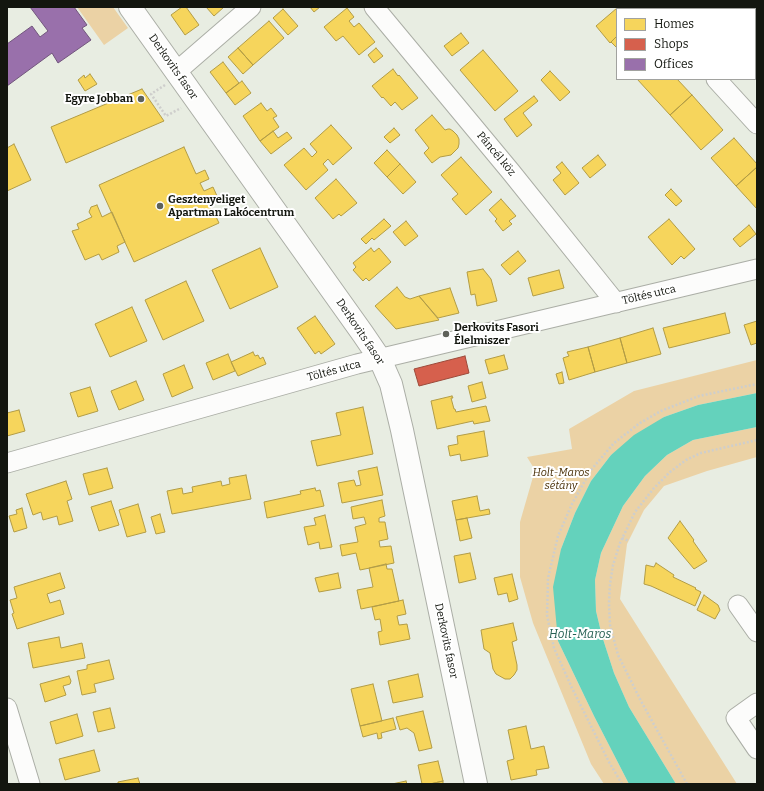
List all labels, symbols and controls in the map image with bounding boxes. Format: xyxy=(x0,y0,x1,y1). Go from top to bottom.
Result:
legend xyxy=(616,8,756,80)
text: Homes xyxy=(654,17,694,31)
street label: Derkovits fasor xyxy=(146,32,200,102)
text: Shops xyxy=(654,37,688,51)
text: Offices xyxy=(654,57,693,71)
place label: Egyre Jobban xyxy=(65,92,133,106)
marker: Egyre Jobban xyxy=(136,94,146,104)
street label: Páncél köz xyxy=(474,129,518,179)
place label: Gesztenyeliget Apartman Lakócentrum xyxy=(168,193,294,219)
marker: Gesztenyeliget Apartman Lakócentrum xyxy=(155,201,165,211)
street label: Töltés utca xyxy=(621,282,677,308)
street label: Derkovits fasor xyxy=(333,296,387,368)
place label: Derkovits Fasori Élelmiszer xyxy=(454,321,539,347)
marker: Derkovits Fasori Élelmiszer xyxy=(441,329,451,339)
street label: Töltés utca xyxy=(306,358,362,384)
park label: Holt-Maros sétány xyxy=(532,466,590,492)
street label: Derkovits fasor xyxy=(432,602,460,680)
water label: Holt-Maros xyxy=(549,628,611,642)

